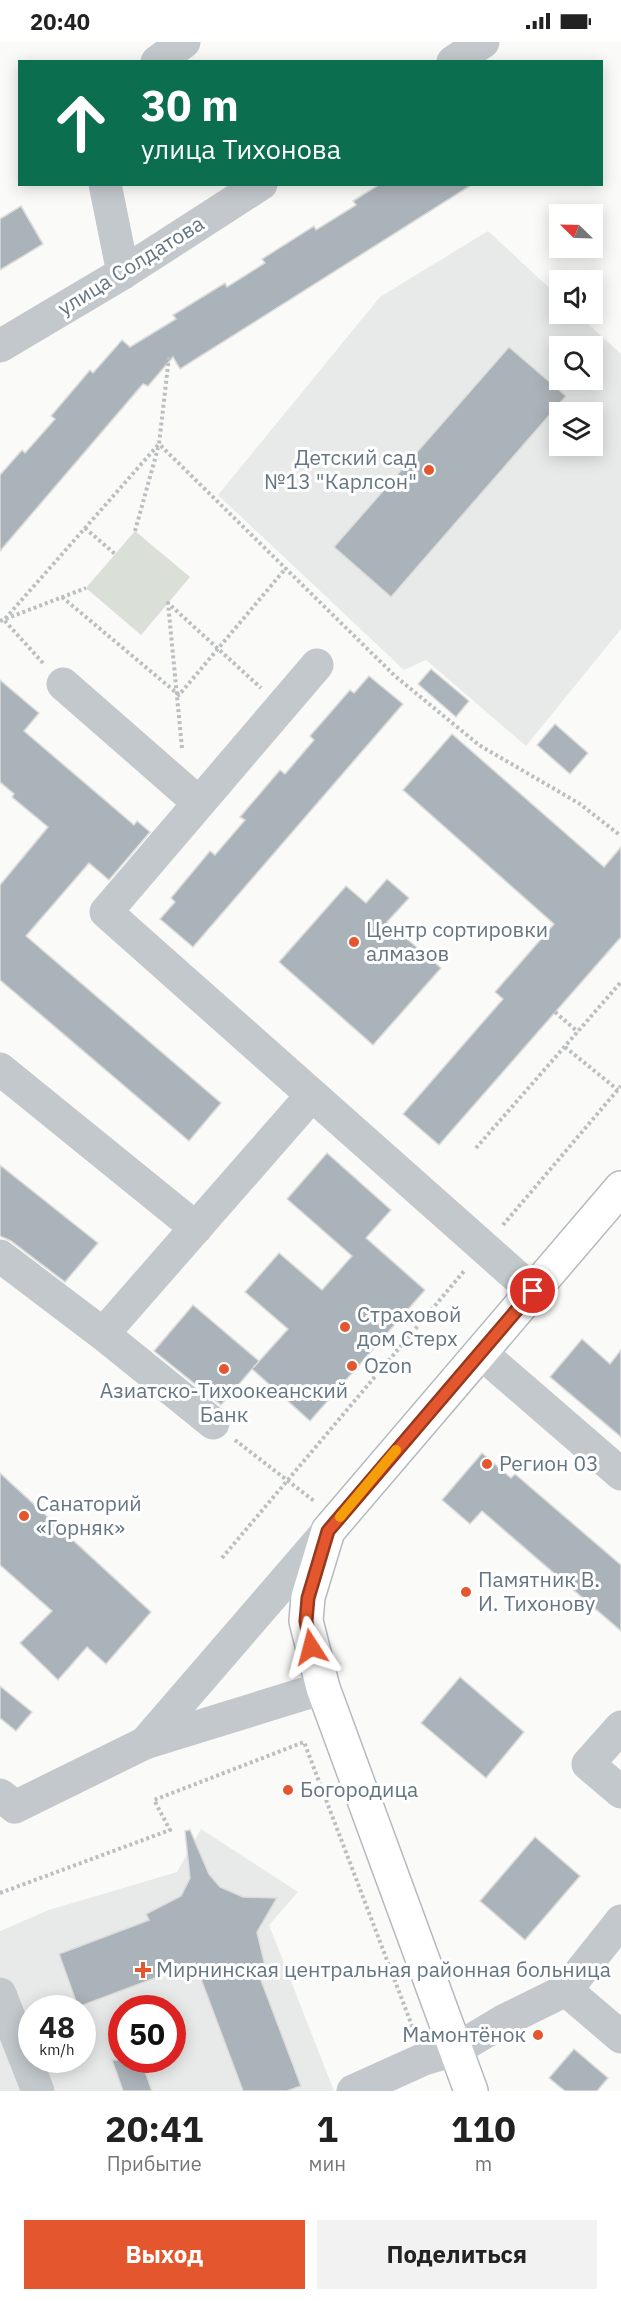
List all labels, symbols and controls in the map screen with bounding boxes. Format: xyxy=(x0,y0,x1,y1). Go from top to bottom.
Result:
text: 20:40 xyxy=(30,7,90,36)
text: 30 m xyxy=(141,78,239,133)
icon: ahead xyxy=(42,84,120,162)
text: улица Тихонова xyxy=(141,131,341,166)
north arrow xyxy=(549,204,603,258)
map controls xyxy=(549,204,603,456)
street label: улица Солдатова xyxy=(52,209,209,321)
button: sound xyxy=(549,270,603,324)
button: search xyxy=(549,336,603,390)
button: layers xyxy=(549,402,603,456)
place label: Детский сад №13 "Карлсон" xyxy=(264,443,417,495)
marker: Детский сад №13 "Карлсон" xyxy=(422,463,436,477)
place label: Центр сортировки алмазов xyxy=(366,915,548,967)
marker: Центр сортировки алмазов xyxy=(347,935,361,949)
pin xyxy=(507,1265,558,1316)
icon: arrive xyxy=(516,1274,549,1307)
place label: Страховой дом Стерх xyxy=(357,1300,461,1352)
marker: Страховой дом Стерх xyxy=(338,1320,352,1334)
place label: Ozon xyxy=(364,1351,412,1379)
marker: Ozon xyxy=(345,1359,359,1373)
marker: Азиатско-Тихоокеанский Банк xyxy=(217,1362,231,1376)
place label: Азиатско-Тихоокеанский Банк xyxy=(100,1376,348,1428)
place label: Регион 03 xyxy=(499,1449,599,1477)
marker: Регион 03 xyxy=(480,1457,494,1471)
place label: Санаторий «Горняк» xyxy=(36,1489,142,1541)
marker: Санаторий «Горняк» xyxy=(17,1509,31,1523)
place label: Памятник В. И. Тихонову xyxy=(478,1565,600,1617)
marker: Памятник В. И. Тихонову xyxy=(459,1585,473,1599)
position arrow xyxy=(279,1615,343,1679)
place label: Богородица xyxy=(300,1775,418,1803)
marker: Богородица xyxy=(281,1783,295,1797)
place label: Мирнинская центральная районная больница xyxy=(156,1955,611,1983)
marker: Мирнинская центральная районная больница xyxy=(134,1961,152,1979)
speed limit sign: 50 xyxy=(108,1995,186,2073)
text: 48 xyxy=(39,2007,75,2046)
place label: Мамонтёнок xyxy=(402,2020,526,2048)
marker: Мамонтёнок xyxy=(531,2028,545,2042)
text: km/h xyxy=(39,2040,75,2059)
text: 20:41 xyxy=(105,2105,203,2152)
text: 1 xyxy=(316,2105,338,2152)
text: 110 xyxy=(451,2105,516,2152)
text: Прибытие xyxy=(107,2150,202,2177)
text: мин xyxy=(309,2150,346,2177)
text: m xyxy=(475,2150,492,2177)
button: Выход xyxy=(24,2220,305,2289)
button: Поделиться xyxy=(317,2220,597,2289)

